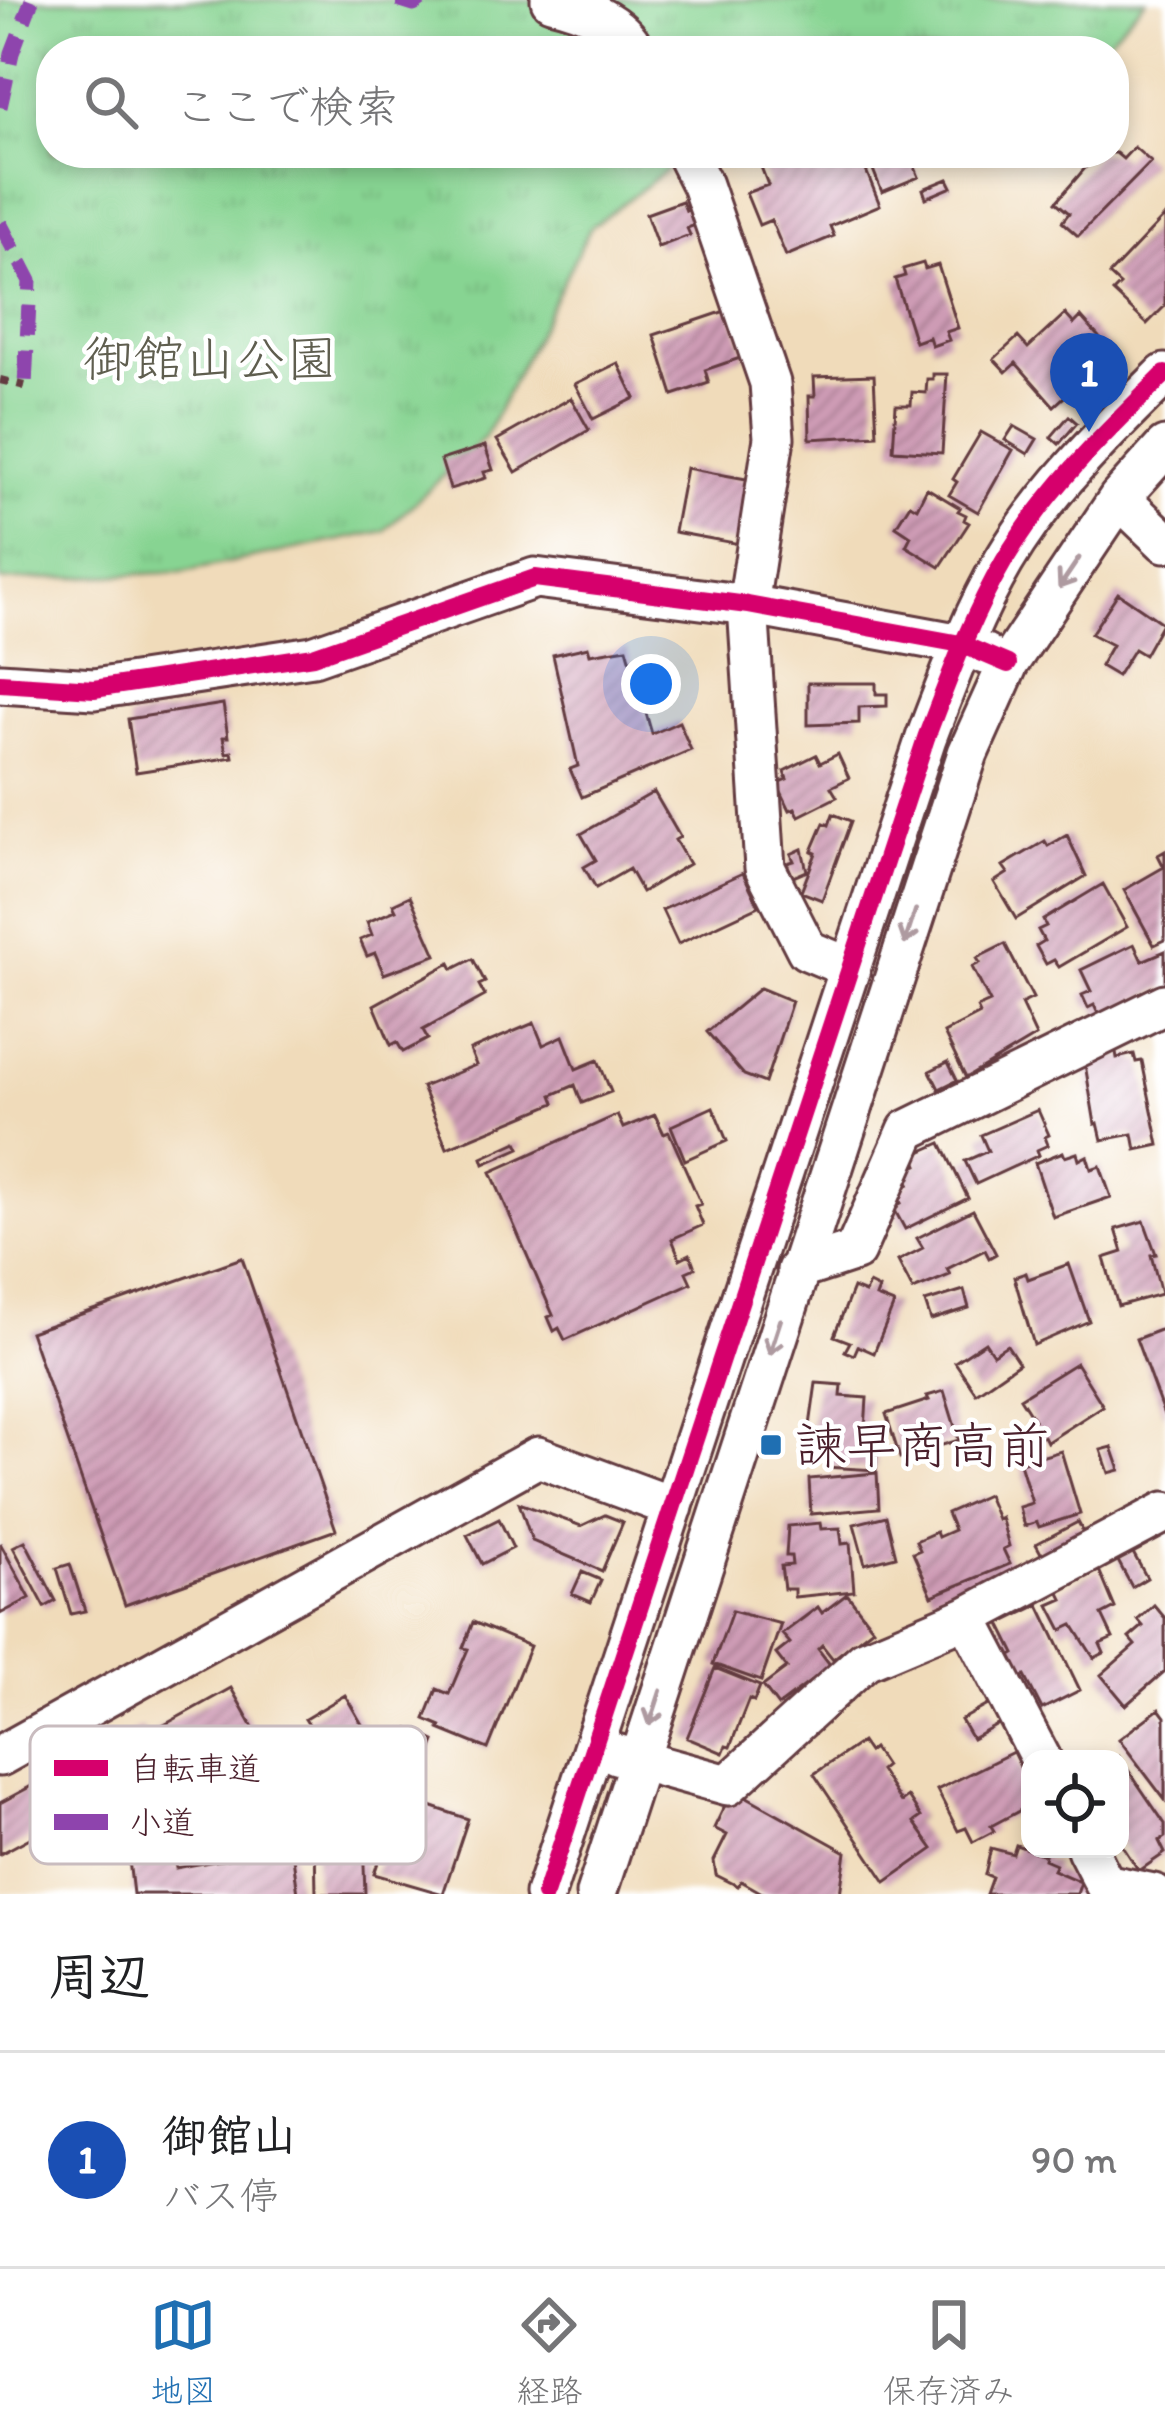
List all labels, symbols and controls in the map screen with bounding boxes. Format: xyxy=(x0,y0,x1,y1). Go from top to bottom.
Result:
search box xyxy=(36,36,1129,168)
icon: search xyxy=(78,69,144,135)
text: ここで検索 xyxy=(174,79,399,133)
park label: 御館山公園 xyxy=(82,328,338,389)
pin: 1 xyxy=(1050,333,1128,432)
one-way arrow xyxy=(1057,556,1082,589)
your location xyxy=(621,654,681,714)
one-way arrow xyxy=(898,907,920,945)
one-way arrow xyxy=(763,1317,785,1355)
place label: 諫早商高前 xyxy=(795,1415,1050,1476)
marker: 諫早商高前 xyxy=(758,1432,784,1458)
one-way arrow xyxy=(642,1688,664,1726)
legend xyxy=(30,1726,426,1864)
text: 自転車道 xyxy=(129,1749,261,1788)
map controls xyxy=(1021,1750,1129,1858)
button: locate xyxy=(1021,1750,1129,1858)
text: 小道 xyxy=(129,1803,195,1842)
text: 周辺 xyxy=(48,1946,150,2007)
text: 御館山 xyxy=(162,2108,297,2162)
text: 1 xyxy=(78,2136,96,2183)
text: 90 m xyxy=(1031,2136,1117,2183)
text: バス停 xyxy=(162,2172,279,2219)
tab: 地図 xyxy=(150,2292,216,2412)
tab: 経路 xyxy=(516,2292,582,2412)
tab: 保存済み xyxy=(883,2292,1015,2412)

